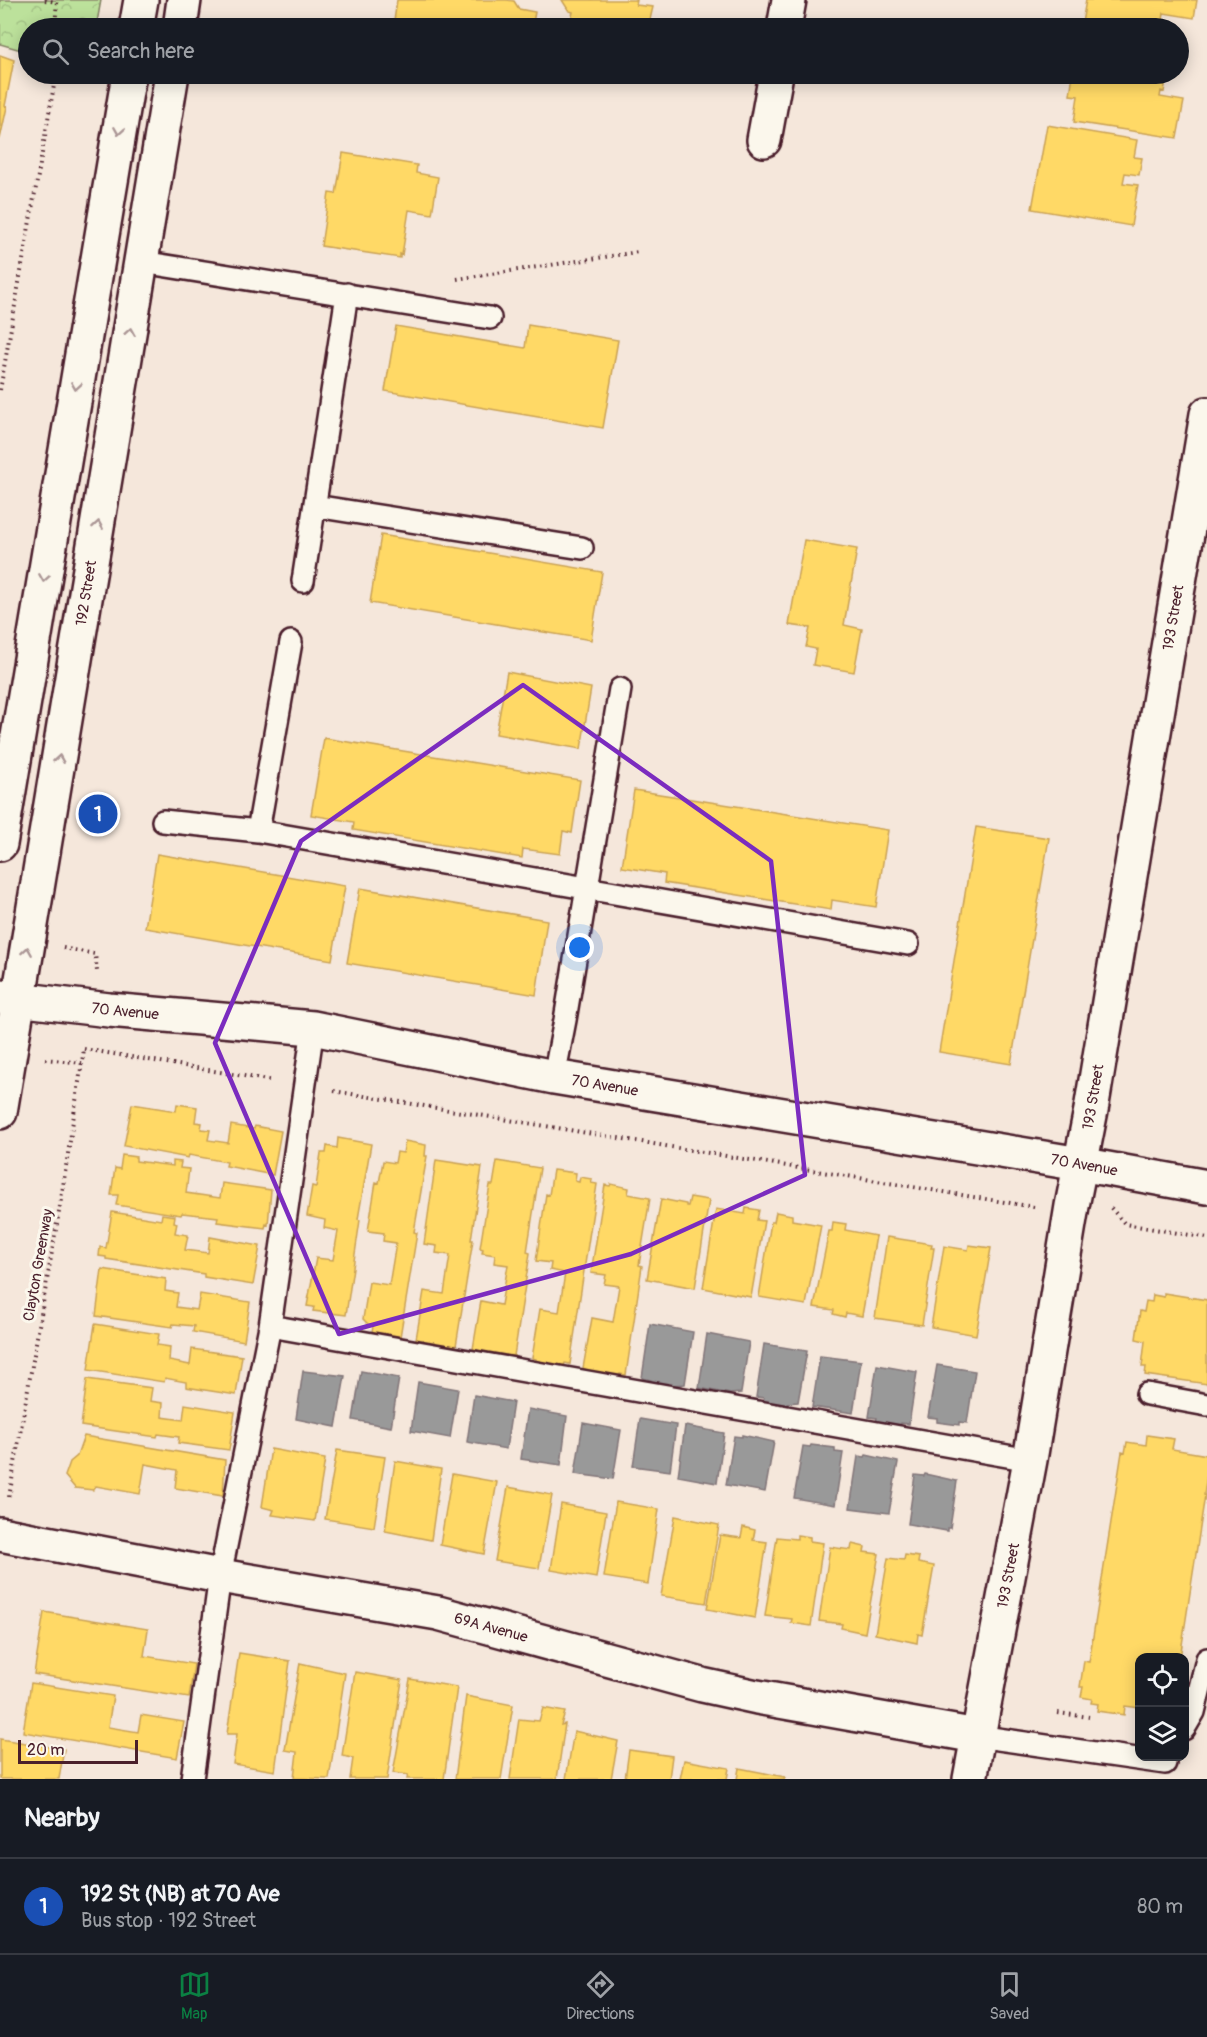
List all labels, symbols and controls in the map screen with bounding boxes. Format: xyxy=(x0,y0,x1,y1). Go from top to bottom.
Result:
search box xyxy=(18,18,1189,84)
icon: search xyxy=(39,35,72,68)
text: Search here xyxy=(87,37,194,65)
one-way arrow xyxy=(113,126,126,136)
one-way arrow xyxy=(123,328,136,338)
one-way arrow xyxy=(71,381,83,390)
one-way arrow xyxy=(91,520,104,530)
street label: 192 Street xyxy=(72,558,101,627)
one-way arrow xyxy=(39,573,51,583)
street label: 193 Street xyxy=(1159,583,1188,652)
one-way arrow xyxy=(53,754,65,763)
pin: 1 xyxy=(78,792,118,836)
your location xyxy=(565,933,594,962)
one-way arrow xyxy=(21,946,33,956)
street label: 70 Avenue xyxy=(90,999,160,1024)
street label: 193 Street xyxy=(1078,1062,1109,1131)
street label: 70 Avenue xyxy=(570,1071,640,1101)
street label: 70 Avenue xyxy=(1049,1150,1120,1181)
street label: Clayton Greenway xyxy=(19,1207,58,1323)
street label: 193 Street xyxy=(993,1541,1024,1610)
street label: 69A Avenue xyxy=(452,1609,530,1647)
map controls xyxy=(1135,1653,1189,1761)
button: locate xyxy=(1135,1653,1189,1707)
button: layers xyxy=(1135,1707,1189,1761)
scale bar xyxy=(18,1737,138,1764)
text: 20 m xyxy=(27,1740,65,1760)
text: Nearby xyxy=(24,1802,100,1834)
text: 192 St (NB) at 70 Ave xyxy=(81,1880,280,1908)
text: 1 xyxy=(40,1894,47,1919)
text: 80 m xyxy=(1137,1894,1183,1919)
text: Bus stop · 192 Street xyxy=(81,1908,256,1933)
tab: Map xyxy=(178,1968,211,2024)
tab: Directions xyxy=(566,1968,634,2024)
tab: Saved xyxy=(990,1968,1029,2024)

